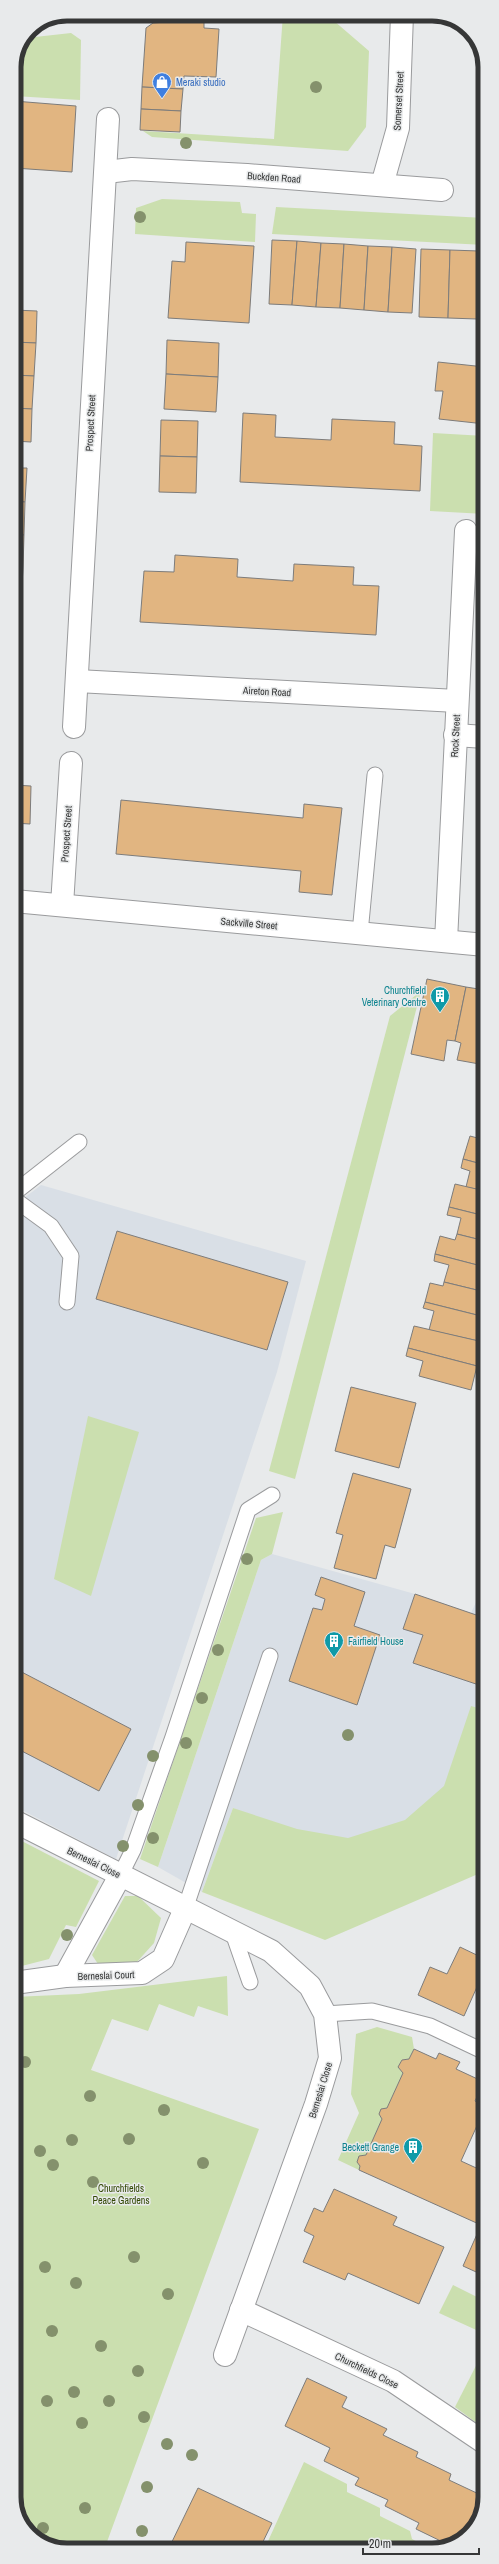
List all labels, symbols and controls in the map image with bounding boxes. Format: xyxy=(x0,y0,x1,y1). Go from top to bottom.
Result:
street label: Somerset Street xyxy=(390,70,407,131)
shop icon: Meraki studio xyxy=(151,71,173,99)
place label: Meraki studio xyxy=(176,76,226,89)
street label: Buckden Road xyxy=(247,169,301,186)
street label: Prospect Street xyxy=(83,394,99,452)
street label: Aireton Road xyxy=(242,684,291,699)
street label: Rock Street xyxy=(448,714,463,758)
street label: Prospect Street xyxy=(58,805,75,863)
street label: Sackville Street xyxy=(220,915,279,933)
place label: Churchfield Veterinary Centre xyxy=(362,984,426,1009)
building icon: Churchfield Veterinary Centre xyxy=(429,985,451,1013)
building icon: Fairfield House xyxy=(323,1630,345,1658)
place label: Fairfield House xyxy=(348,1635,404,1648)
street label: Berneslai Close xyxy=(65,1844,123,1881)
street label: Berneslai Court xyxy=(77,1968,135,1983)
street label: Berneslai Close xyxy=(306,2060,335,2120)
building icon: Beckett Grange xyxy=(402,2136,424,2164)
place label: Beckett Grange xyxy=(342,2141,399,2154)
park label: Churchfields Peace Gardens xyxy=(93,2182,149,2207)
street label: Churchfields Close xyxy=(333,2349,401,2392)
scale bar xyxy=(363,2530,479,2556)
text: 20 m xyxy=(369,2536,391,2552)

